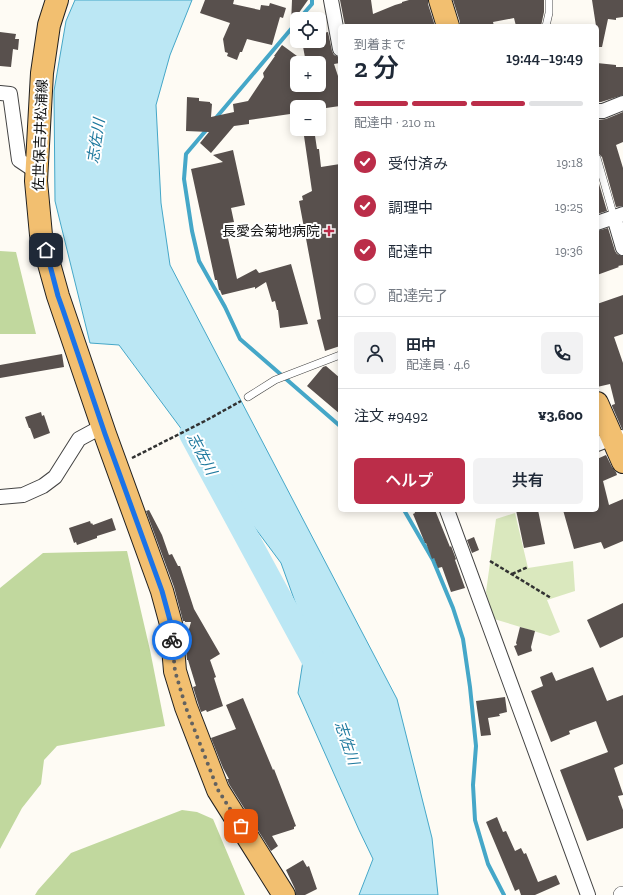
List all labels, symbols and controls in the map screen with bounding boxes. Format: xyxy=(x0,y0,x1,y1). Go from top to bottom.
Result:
map controls xyxy=(290,12,326,136)
button: locate xyxy=(290,12,326,48)
text: 到着まで xyxy=(354,37,406,52)
text: 19:44–19:49 xyxy=(506,49,583,67)
text: 2 分 xyxy=(354,52,399,84)
button: + xyxy=(290,56,326,92)
street label: 佐世保吉井松浦線 xyxy=(30,79,51,191)
button: − xyxy=(290,100,326,136)
water label: 志佐川 xyxy=(84,115,109,165)
text: 配達中 · 210 m xyxy=(354,115,435,130)
icon: check xyxy=(354,151,376,173)
text: 受付済み xyxy=(388,155,448,173)
text: 19:18 xyxy=(556,155,583,170)
icon: check xyxy=(354,195,376,217)
text: 調理中 xyxy=(388,199,433,217)
text: 19:25 xyxy=(555,199,583,214)
place label: 長愛会菊地病院 xyxy=(222,223,320,240)
marker: 長愛会菊地病院 xyxy=(323,225,335,237)
pin xyxy=(29,233,63,267)
icon: home xyxy=(35,239,57,261)
icon: check xyxy=(354,239,376,261)
text: 配達中 xyxy=(388,243,433,261)
text: 19:36 xyxy=(555,243,583,258)
text: 配達完了 xyxy=(388,287,448,305)
button: person xyxy=(354,332,396,374)
button: phone xyxy=(541,332,583,374)
text: 田中 xyxy=(406,336,436,354)
text: 配達員 · 4.6 xyxy=(406,357,470,372)
text: ¥3,600 xyxy=(538,406,583,424)
text: 注文 #9492 xyxy=(354,407,428,425)
water label: 志佐川 xyxy=(183,430,221,480)
button: ヘルプ xyxy=(354,458,465,504)
button: 共有 xyxy=(473,458,583,504)
courier xyxy=(152,620,192,660)
icon: bike xyxy=(161,629,183,651)
water label: 志佐川 xyxy=(331,719,363,769)
pin xyxy=(224,809,258,843)
icon: bag xyxy=(230,815,252,837)

